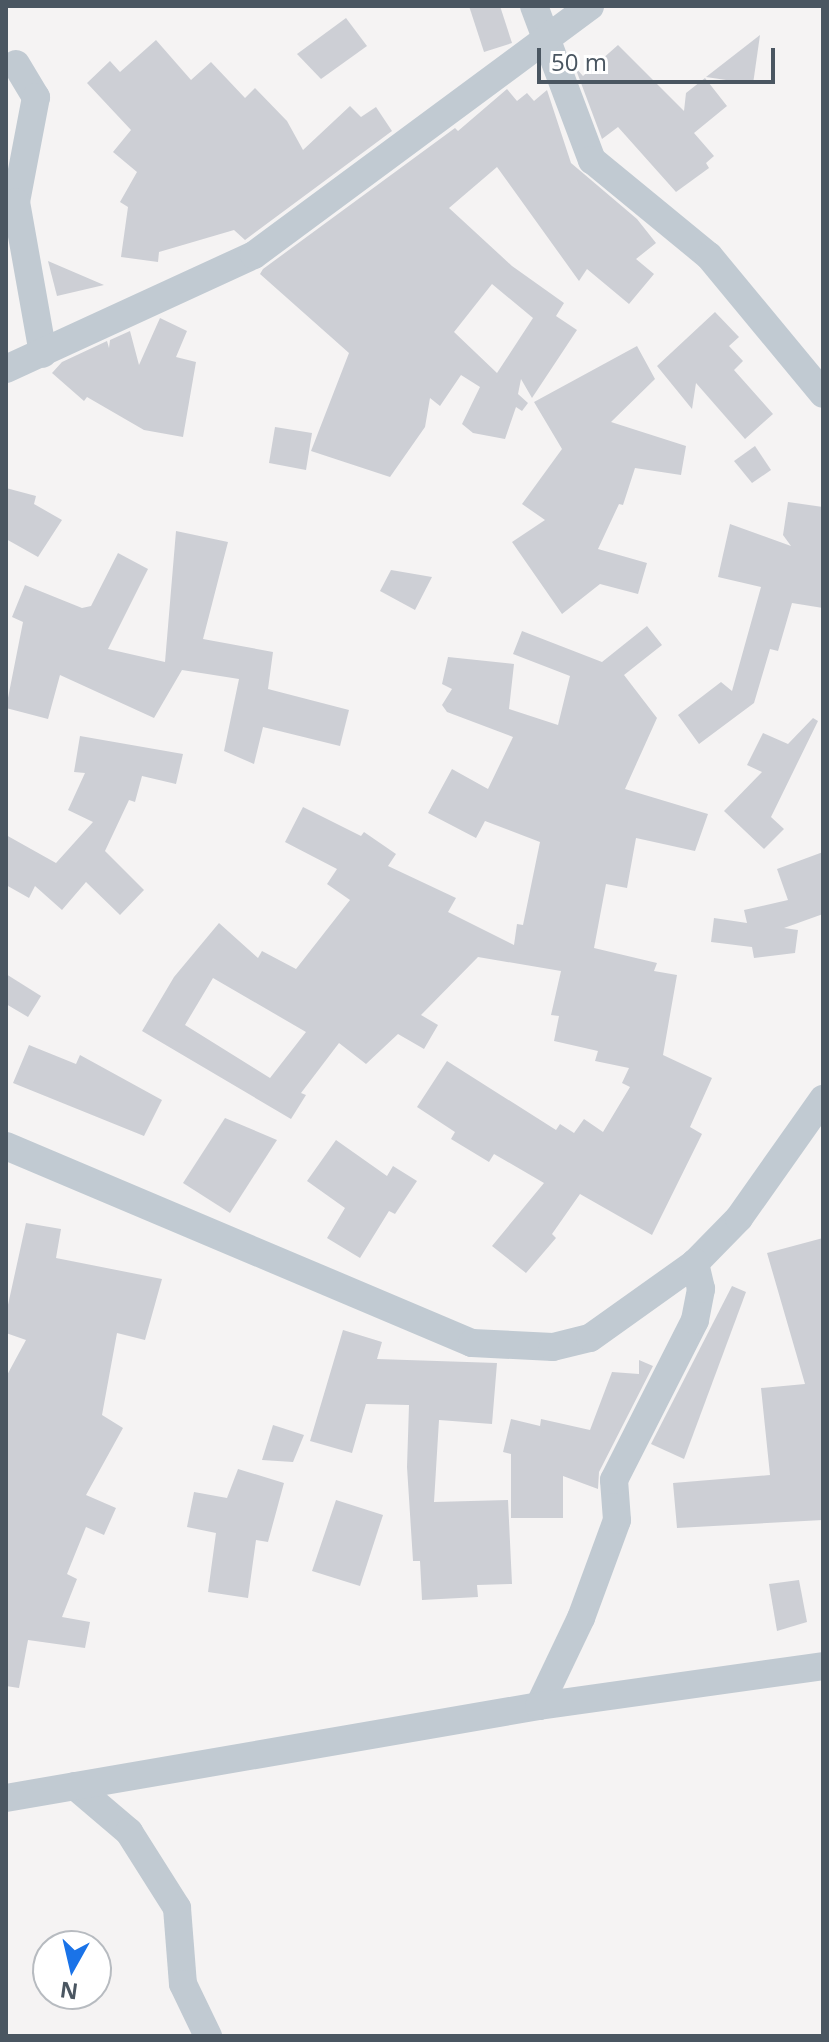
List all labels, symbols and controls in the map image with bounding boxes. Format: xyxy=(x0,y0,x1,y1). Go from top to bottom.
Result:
scale bar xyxy=(541,32,779,82)
text: 50 m xyxy=(551,45,607,78)
north arrow xyxy=(32,1930,112,2010)
text: N xyxy=(58,1976,80,2008)

